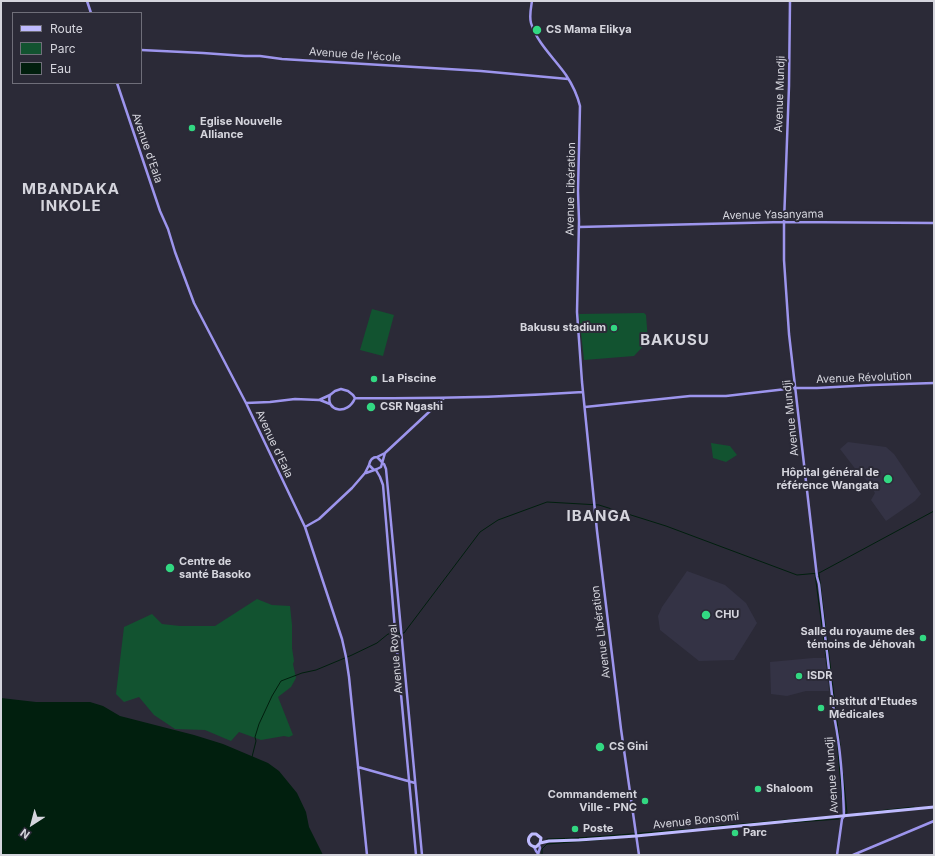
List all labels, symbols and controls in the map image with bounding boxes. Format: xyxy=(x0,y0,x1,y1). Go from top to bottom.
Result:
legend xyxy=(12,12,142,84)
text: Route xyxy=(50,21,83,36)
place label: CS Mama Elikya xyxy=(546,23,632,37)
marker: CS Mama Elikya xyxy=(531,24,543,36)
text: Parc xyxy=(50,41,76,56)
street label: Avenue de l'école xyxy=(309,45,401,65)
street label: Avenue Mundji xyxy=(772,55,788,133)
text: Eau xyxy=(50,61,71,76)
street label: Avenue d'Eala xyxy=(129,111,165,185)
place label: Eglise Nouvelle Alliance xyxy=(200,115,282,141)
marker: Eglise Nouvelle Alliance xyxy=(187,123,197,133)
street label: Avenue Libération xyxy=(564,142,578,236)
district label: MBANDAKA INKOLE xyxy=(22,180,120,215)
street label: Avenue Yasanyama xyxy=(722,208,824,222)
place label: Bakusu stadium xyxy=(520,321,606,335)
marker: Bakusu stadium xyxy=(609,323,619,333)
district label: BAKUSU xyxy=(640,331,710,349)
street label: Avenue Révolution xyxy=(816,370,912,386)
place label: La Piscine xyxy=(382,372,436,386)
marker: La Piscine xyxy=(369,374,379,384)
street label: Avenue Mundji xyxy=(780,379,802,457)
place label: CSR Ngashi xyxy=(380,400,443,414)
marker: CSR Ngashi xyxy=(365,401,377,413)
street label: Avenue d'Eala xyxy=(253,408,295,480)
place label: Hôpital général de référence Wangata xyxy=(776,466,879,492)
marker: Hôpital général de référence Wangata xyxy=(882,473,894,485)
district label: IBANGA xyxy=(567,507,631,525)
place label: Centre de santé Basoko xyxy=(179,555,251,581)
marker: Centre de santé Basoko xyxy=(164,562,176,574)
street label: Avenue Libération xyxy=(589,585,613,679)
place label: CHU xyxy=(715,608,739,622)
marker: CHU xyxy=(700,609,712,621)
street label: Avenue Royal xyxy=(386,624,406,694)
place label: Salle du royaume des témoins de Jéhovah xyxy=(801,625,915,651)
marker: Salle du royaume des témoins de Jéhovah xyxy=(918,633,928,643)
place label: ISDR xyxy=(807,669,832,683)
marker: ISDR xyxy=(794,671,804,681)
place label: Institut d'Etudes Médicales xyxy=(829,695,917,721)
marker: Institut d'Etudes Médicales xyxy=(816,703,826,713)
street label: Avenue Mundji xyxy=(823,736,841,814)
place label: CS Gini xyxy=(609,740,648,754)
marker: CS Gini xyxy=(594,741,606,753)
place label: Shaloom xyxy=(766,782,813,796)
marker: Shaloom xyxy=(753,784,763,794)
place label: Commandement Ville - PNC xyxy=(548,788,637,814)
marker: Commandement Ville - PNC xyxy=(640,796,650,806)
north arrow xyxy=(12,804,52,844)
street label: Avenue Bonsomi xyxy=(652,810,740,832)
place label: Poste xyxy=(583,822,613,836)
marker: Poste xyxy=(570,824,580,834)
text: N xyxy=(17,826,32,842)
place label: Parc xyxy=(743,826,767,840)
marker: Parc xyxy=(730,828,740,838)

